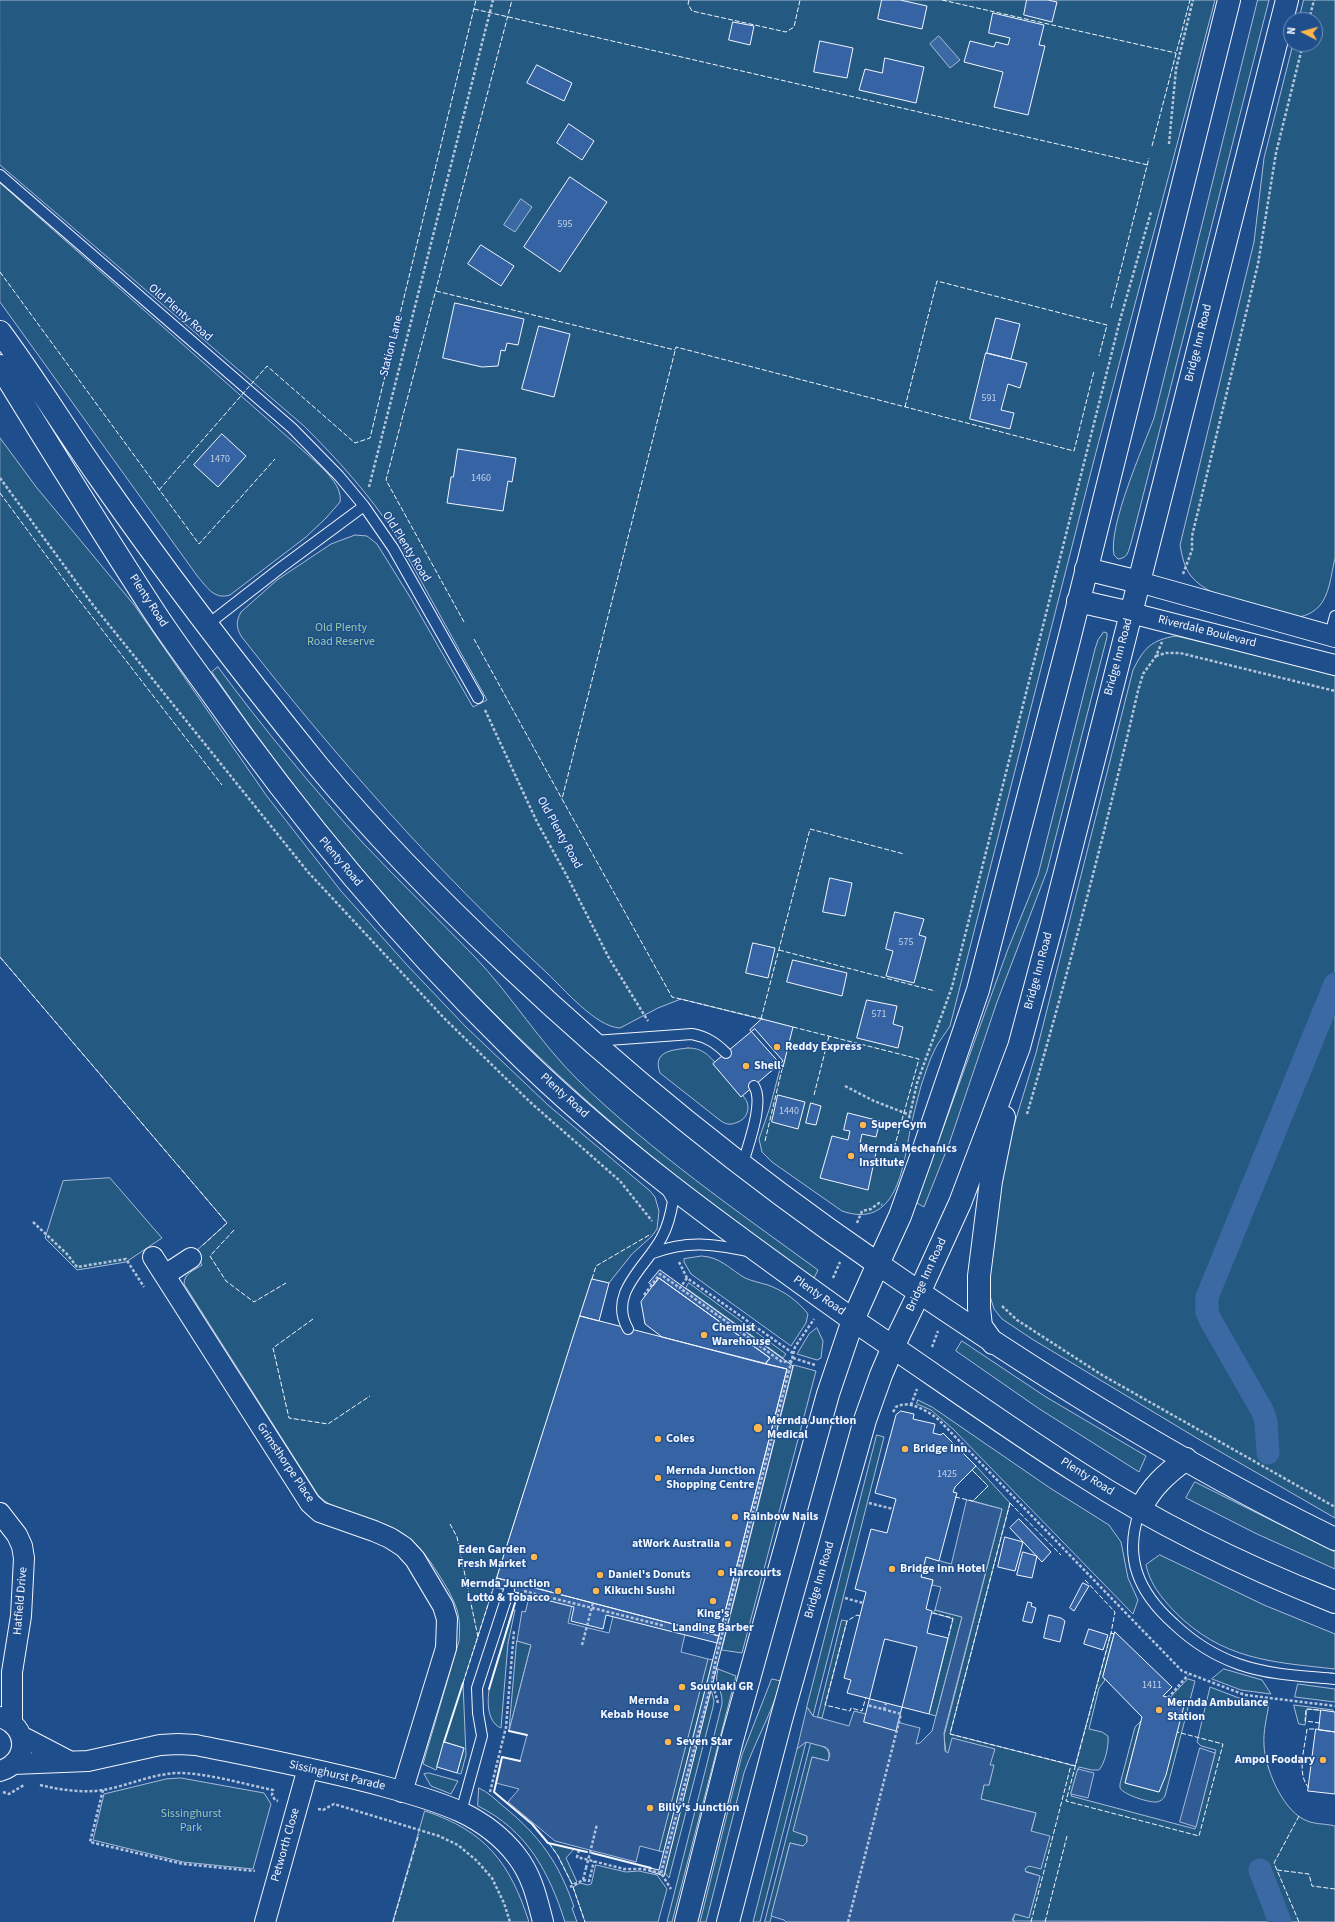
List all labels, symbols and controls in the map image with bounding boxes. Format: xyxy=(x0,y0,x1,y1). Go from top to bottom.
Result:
north arrow xyxy=(1283,12,1323,52)
text: N xyxy=(1284,26,1299,35)
house number: 595 xyxy=(558,219,572,231)
street label: Old Plenty Road xyxy=(145,281,215,345)
street label: Bridge Inn Road xyxy=(1182,303,1216,383)
street label: Station Lane xyxy=(377,314,407,378)
house number: 591 xyxy=(982,393,996,405)
house number: 1470 xyxy=(210,454,230,466)
house number: 1460 xyxy=(471,473,491,485)
street label: Old Plenty Road xyxy=(379,509,433,585)
street label: Plenty Road xyxy=(126,572,170,630)
street label: Riverdale Boulevard xyxy=(1156,613,1258,651)
street label: Bridge Inn Road xyxy=(1102,617,1136,697)
park label: Old Plenty Road Reserve xyxy=(307,621,375,649)
street label: Old Plenty Road xyxy=(533,794,585,872)
street label: Plenty Road xyxy=(315,834,365,890)
street label: Bridge Inn Road xyxy=(1022,931,1056,1011)
house number: 575 xyxy=(899,937,913,949)
house number: 571 xyxy=(872,1009,886,1021)
place label: Reddy Express xyxy=(785,1040,861,1054)
marker: Reddy Express xyxy=(772,1042,782,1052)
place label: Shell xyxy=(754,1059,781,1073)
marker: Shell xyxy=(741,1061,751,1071)
street label: Plenty Road xyxy=(537,1071,591,1121)
house number: 1440 xyxy=(779,1106,799,1118)
place label: SuperGym xyxy=(871,1118,927,1132)
marker: SuperGym xyxy=(858,1120,868,1130)
place label: Mernda Mechanics Institute xyxy=(859,1142,957,1170)
marker: Mernda Mechanics Institute xyxy=(846,1151,856,1161)
street label: Bridge Inn Road xyxy=(904,1236,950,1314)
street label: Plenty Road xyxy=(790,1273,848,1319)
place label: Chemist Warehouse xyxy=(712,1321,771,1349)
marker: Chemist Warehouse xyxy=(699,1330,709,1340)
place label: Mernda Junction Medical xyxy=(767,1414,856,1442)
street label: Grimsthorpe Place xyxy=(253,1421,317,1505)
marker: Mernda Junction Medical xyxy=(752,1422,764,1434)
place label: Coles xyxy=(666,1432,695,1446)
marker: Coles xyxy=(653,1434,663,1444)
place label: Bridge Inn xyxy=(913,1442,967,1456)
marker: Bridge Inn xyxy=(900,1444,910,1454)
street label: Plenty Road xyxy=(1058,1455,1116,1499)
place label: Mernda Junction Shopping Centre xyxy=(666,1464,755,1492)
house number: 1425 xyxy=(937,1469,957,1481)
marker: Mernda Junction Shopping Centre xyxy=(653,1473,663,1483)
place label: Rainbow Nails xyxy=(743,1510,818,1524)
marker: Rainbow Nails xyxy=(730,1512,740,1522)
place label: atWork Australia xyxy=(632,1537,720,1551)
marker: atWork Australia xyxy=(723,1539,733,1549)
street label: Bridge Inn Road xyxy=(802,1540,838,1620)
place label: Eden Garden Fresh Market xyxy=(457,1543,526,1571)
marker: Eden Garden Fresh Market xyxy=(529,1552,539,1562)
place label: Bridge Inn Hotel xyxy=(900,1562,985,1576)
marker: Bridge Inn Hotel xyxy=(887,1564,897,1574)
street label: Hatfield Drive xyxy=(11,1566,31,1636)
place label: Harcourts xyxy=(729,1566,781,1580)
place label: Daniel's Donuts xyxy=(608,1568,691,1582)
marker: Harcourts xyxy=(716,1568,726,1578)
marker: Daniel's Donuts xyxy=(595,1570,605,1580)
place label: Mernda Junction Lotto & Tobacco xyxy=(461,1577,550,1605)
place label: Kikuchi Sushi xyxy=(604,1584,675,1598)
marker: Mernda Junction Lotto & Tobacco xyxy=(553,1586,563,1596)
marker: Kikuchi Sushi xyxy=(591,1586,601,1596)
marker: King's Landing Barber xyxy=(708,1596,718,1606)
place label: King's Landing Barber xyxy=(672,1607,754,1635)
place label: Souvlaki GR xyxy=(690,1680,753,1694)
house number: 1411 xyxy=(1142,1680,1162,1692)
marker: Souvlaki GR xyxy=(677,1682,687,1692)
place label: Mernda Kebab House xyxy=(600,1694,669,1722)
place label: Mernda Ambulance Station xyxy=(1167,1696,1269,1724)
marker: Mernda Kebab House xyxy=(672,1703,682,1713)
marker: Mernda Ambulance Station xyxy=(1154,1705,1164,1715)
place label: Seven Star xyxy=(676,1735,732,1749)
marker: Seven Star xyxy=(663,1737,673,1747)
place label: Ampol Foodary xyxy=(1235,1753,1315,1767)
marker: Ampol Foodary xyxy=(1318,1755,1328,1765)
street label: Sissinghurst Parade xyxy=(288,1758,386,1794)
place label: Billy's Junction xyxy=(658,1801,739,1815)
marker: Billy's Junction xyxy=(645,1803,655,1813)
street label: Petworth Close xyxy=(269,1806,303,1884)
park label: Sissinghurst Park xyxy=(161,1807,221,1835)

